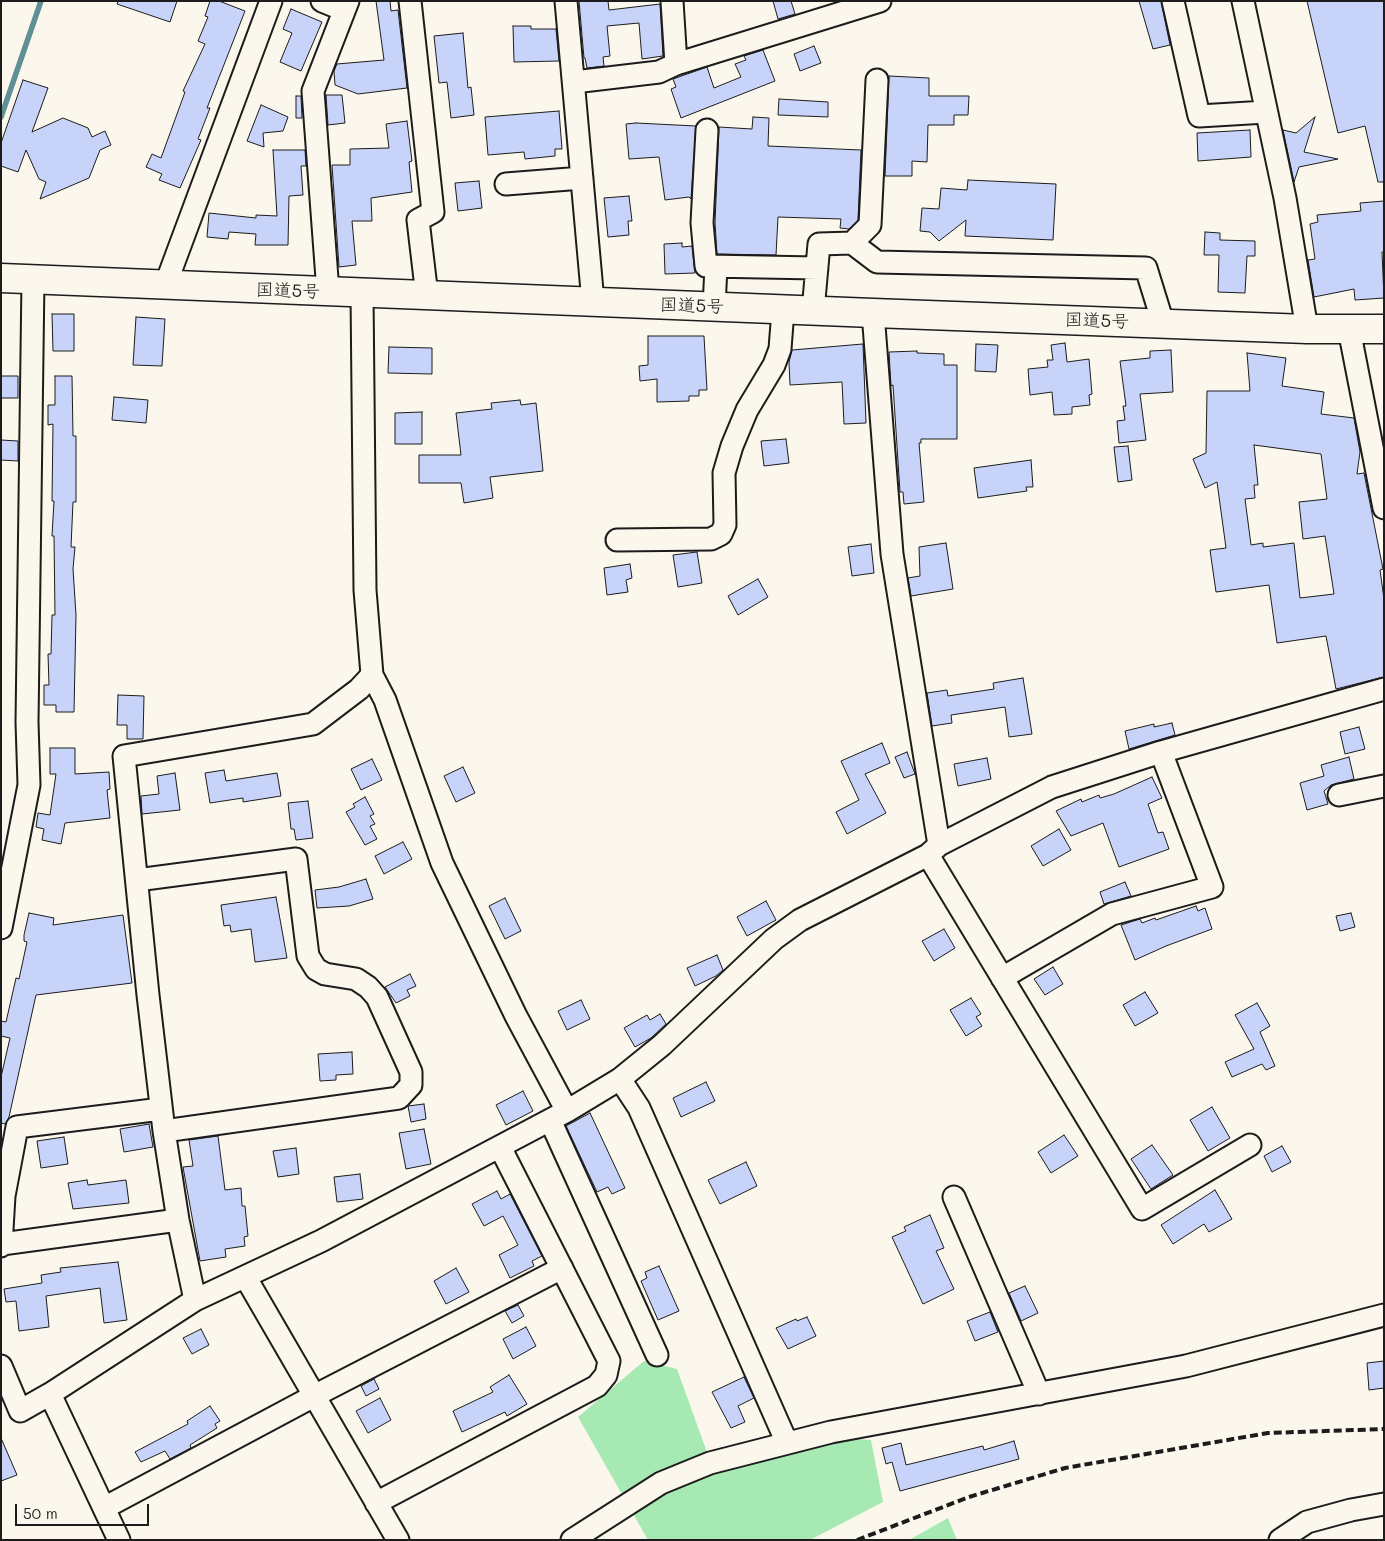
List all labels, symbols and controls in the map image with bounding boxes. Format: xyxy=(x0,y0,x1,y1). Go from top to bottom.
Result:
street label: 国道5号 xyxy=(255,279,321,303)
street label: 国道5号 xyxy=(659,294,725,318)
street label: 国道5号 xyxy=(1064,309,1130,333)
scale bar xyxy=(18,1494,151,1526)
text: 50 m xyxy=(23,1503,58,1523)

